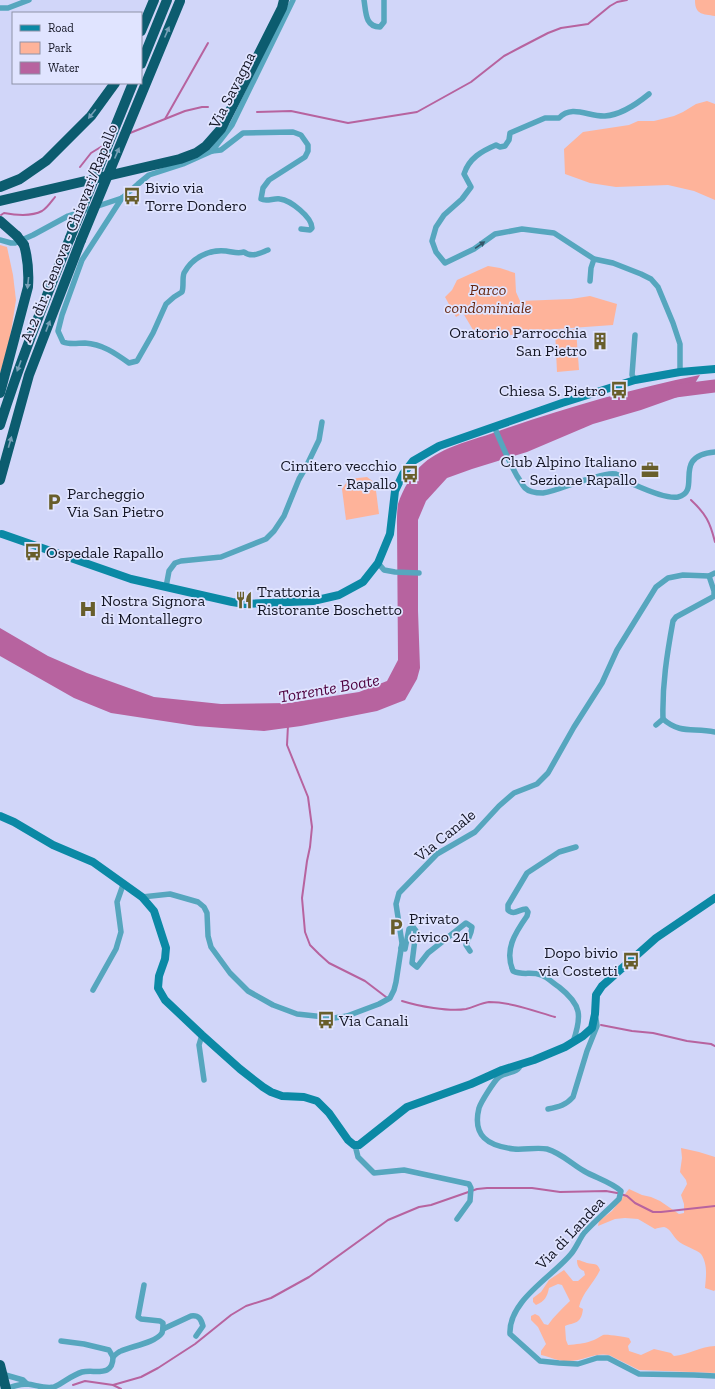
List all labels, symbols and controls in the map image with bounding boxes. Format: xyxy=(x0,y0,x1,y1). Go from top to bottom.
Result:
legend xyxy=(12,12,142,84)
text: Road xyxy=(48,21,74,35)
one-way arrow xyxy=(164,27,170,38)
text: Park xyxy=(48,41,73,55)
street label: Via Savagna xyxy=(204,48,260,132)
text: Water xyxy=(48,61,80,75)
one-way arrow xyxy=(88,109,97,120)
street label: A12 dir. Genova - Chiavari/Rapallo xyxy=(16,121,122,345)
one-way arrow xyxy=(115,146,121,158)
place label: Bivio via Torre Dondero xyxy=(145,178,247,215)
bus stop icon: Bivio via Torre Dondero xyxy=(122,186,142,206)
one-way arrow xyxy=(474,241,485,249)
one-way arrow xyxy=(25,277,32,289)
park label: Parco condominiale xyxy=(445,280,531,317)
one-way arrow xyxy=(45,319,51,331)
place label: Oratorio Parrocchia San Pietro xyxy=(449,323,587,360)
building icon: Oratorio Parrocchia San Pietro xyxy=(590,331,610,351)
one-way arrow xyxy=(16,360,22,372)
bus stop icon: Chiesa S. Pietro xyxy=(609,380,629,400)
place label: Chiesa S. Pietro xyxy=(499,381,606,400)
one-way arrow xyxy=(7,436,13,448)
place label: Club Alpino Italiano - Sezione Rapallo xyxy=(500,452,637,489)
place label: Cimitero vecchio - Rapallo xyxy=(280,456,397,493)
office icon: Club Alpino Italiano - Sezione Rapallo xyxy=(640,460,660,480)
bus stop icon: Cimitero vecchio - Rapallo xyxy=(400,464,420,484)
place label: Parcheggio Via San Pietro xyxy=(66,484,164,521)
parking icon: Parcheggio Via San Pietro xyxy=(44,492,64,512)
bus stop icon: Ospedale Rapallo xyxy=(23,542,43,562)
place label: Ospedale Rapallo xyxy=(46,543,164,562)
place label: Trattoria Ristorante Boschetto xyxy=(257,582,402,619)
restaurant icon: Trattoria Ristorante Boschetto xyxy=(234,590,254,610)
place label: Nostra Signora di Montallegro xyxy=(101,591,206,628)
hospital icon: Nostra Signora di Montallegro xyxy=(78,599,98,619)
water label: Torrente Boate xyxy=(277,669,381,707)
street label: Via Canale xyxy=(410,805,479,866)
place label: Privato civico 24 xyxy=(409,909,470,946)
parking icon: Privato civico 24 xyxy=(386,917,406,937)
place label: Dopo bivio via Costetti xyxy=(539,943,619,980)
bus stop icon: Dopo bivio via Costetti xyxy=(621,951,641,971)
bus stop icon: Via Canali xyxy=(316,1010,336,1030)
place label: Via Canali xyxy=(338,1011,409,1030)
street label: Via di Landea xyxy=(531,1193,609,1274)

